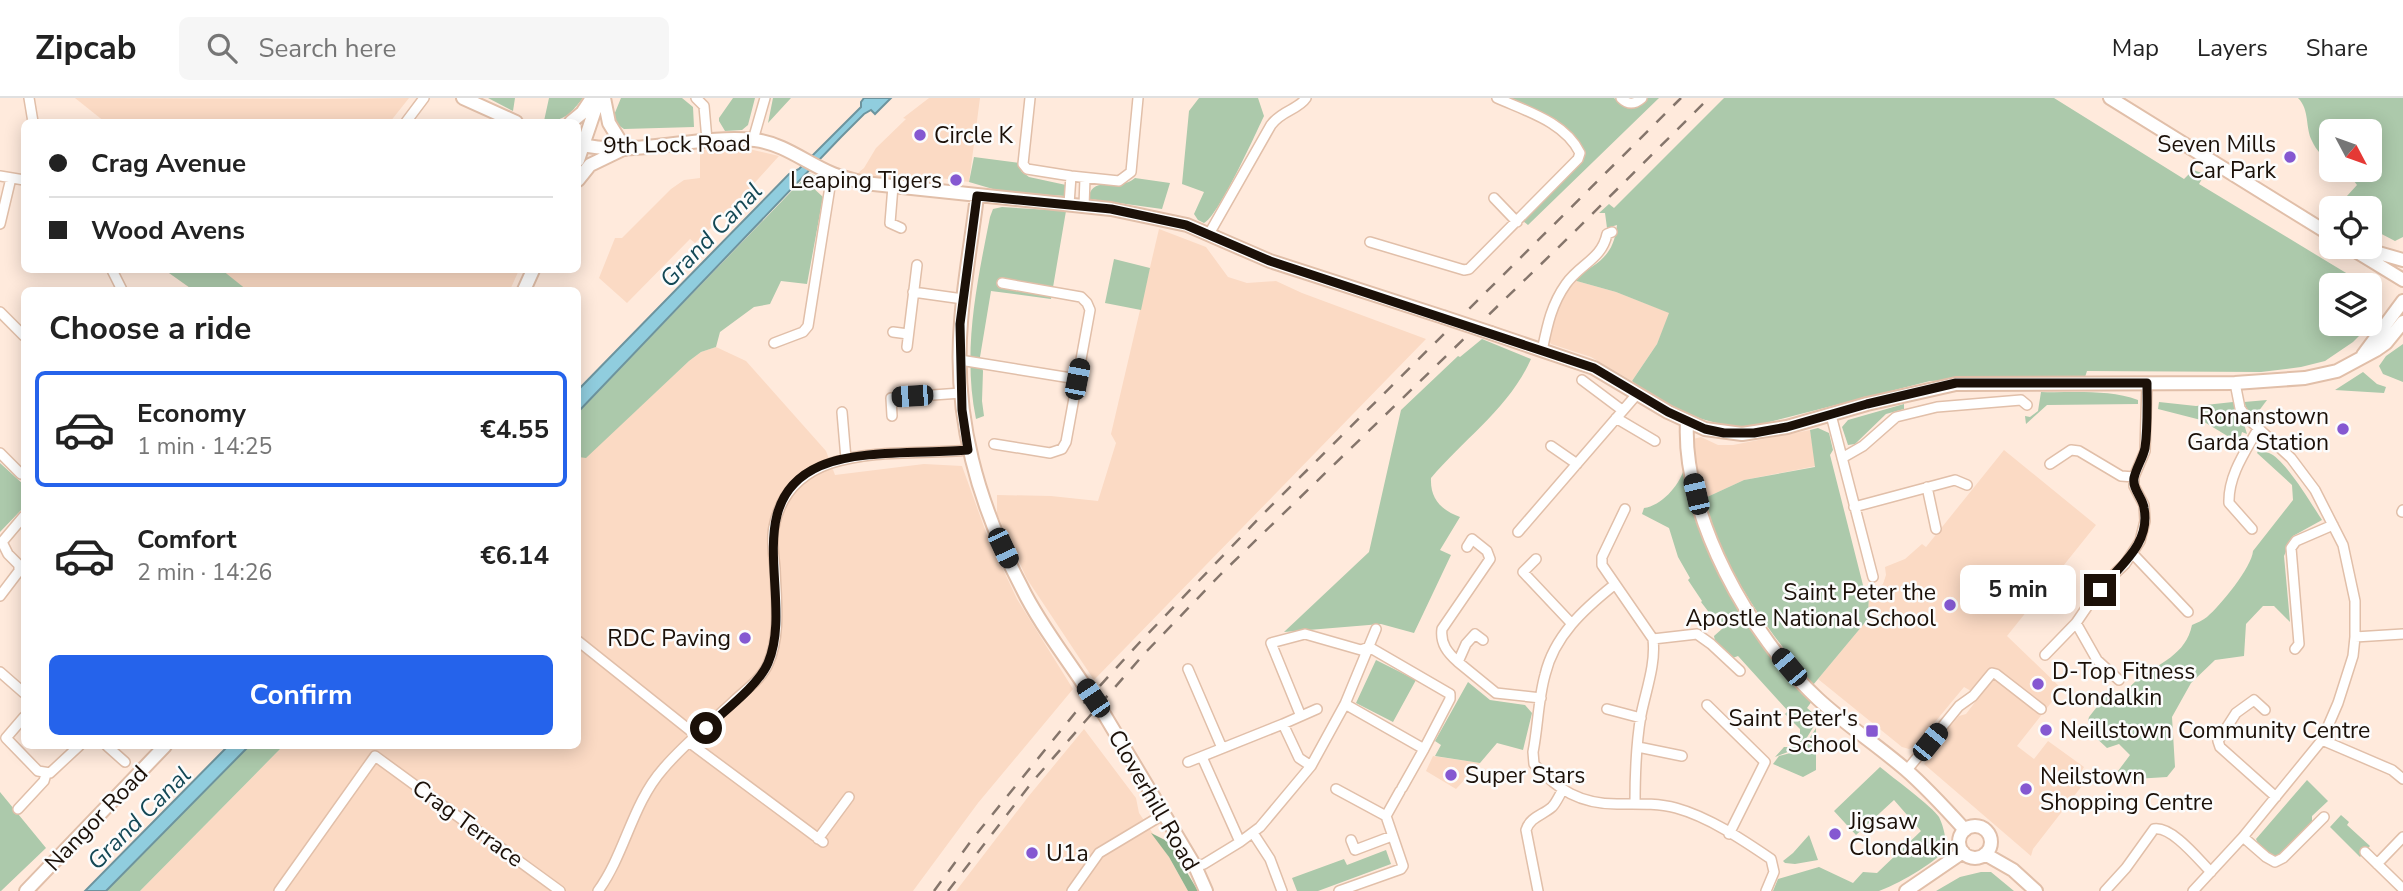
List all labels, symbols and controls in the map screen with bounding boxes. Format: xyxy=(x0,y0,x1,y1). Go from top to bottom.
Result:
search box xyxy=(179,17,669,80)
text: Zipcab xyxy=(35,26,137,71)
icon: search xyxy=(203,29,241,67)
text: Search here xyxy=(259,31,396,66)
text: Map xyxy=(2112,32,2159,64)
text: Layers xyxy=(2197,32,2268,64)
text: Share xyxy=(2306,32,2368,64)
north arrow xyxy=(2319,119,2382,182)
map controls xyxy=(2319,119,2382,336)
place label: Circle K xyxy=(934,120,1013,151)
marker: Circle K xyxy=(912,127,928,143)
street label: 9th Lock Road xyxy=(603,128,751,161)
place label: Seven Mills Car Park xyxy=(2157,129,2276,186)
text: Crag Avenue xyxy=(91,146,246,181)
marker: Seven Mills Car Park xyxy=(2282,149,2298,165)
place label: Leaping Tigers xyxy=(790,165,942,196)
marker: Leaping Tigers xyxy=(948,172,964,188)
water label: Grand Canal xyxy=(653,176,769,294)
button: locate xyxy=(2319,196,2382,259)
text: Wood Avens xyxy=(91,213,245,248)
button: layers xyxy=(2319,273,2382,336)
text: Choose a ride xyxy=(49,307,251,350)
car xyxy=(1063,356,1092,402)
car xyxy=(891,384,934,408)
text: Economy xyxy=(137,396,246,431)
icon: car xyxy=(53,398,116,461)
place label: Ronanstown Garda Station xyxy=(2187,401,2329,458)
text: €4.55 xyxy=(480,412,549,447)
marker: Ronanstown Garda Station xyxy=(2335,421,2351,437)
text: 1 min · 14:25 xyxy=(137,431,272,462)
car xyxy=(1682,471,1711,517)
text: Comfort xyxy=(137,522,237,557)
icon: car xyxy=(53,524,116,587)
car xyxy=(985,525,1022,571)
text: €6.14 xyxy=(480,538,549,573)
text: 2 min · 14:26 xyxy=(137,557,272,588)
callout: 5 min xyxy=(1960,566,2076,614)
text: 5 min xyxy=(1988,574,2048,605)
route end xyxy=(2084,574,2116,606)
place label: Saint Peter the Apostle National School xyxy=(1686,577,1936,634)
marker: Saint Peter the Apostle National School xyxy=(1942,597,1958,613)
place label: RDC Paving xyxy=(607,623,731,654)
marker: RDC Paving xyxy=(737,630,753,646)
car xyxy=(1768,644,1811,690)
button: Confirm xyxy=(49,655,553,735)
place label: D-Top Fitness Clondalkin xyxy=(2052,656,2195,713)
car xyxy=(1073,675,1114,721)
marker: D-Top Fitness Clondalkin xyxy=(2030,676,2046,692)
place label: Saint Peter's School xyxy=(1728,703,1858,760)
route start xyxy=(690,712,722,744)
place label: Neillstown Community Centre xyxy=(2060,715,2370,746)
car xyxy=(1909,719,1952,765)
marker: Neillstown Community Centre xyxy=(2038,722,2054,738)
marker: Saint Peter's School xyxy=(1864,723,1880,739)
street label: Cloverhill Road xyxy=(1101,724,1207,877)
street label: Nangor Road xyxy=(38,759,155,878)
water label: Grand Canal xyxy=(80,759,198,877)
place label: Super Stars xyxy=(1465,760,1585,791)
place label: Neilstown Shopping Centre xyxy=(2040,761,2213,818)
marker: Super Stars xyxy=(1443,767,1459,783)
street label: Crag Terrace xyxy=(406,772,530,874)
marker: Neilstown Shopping Centre xyxy=(2018,781,2034,797)
place label: Jigsaw Clondalkin xyxy=(1848,806,1959,863)
marker: Jigsaw Clondalkin xyxy=(1827,826,1843,842)
place label: U1a xyxy=(1046,838,1089,869)
marker: U1a xyxy=(1024,845,1040,861)

